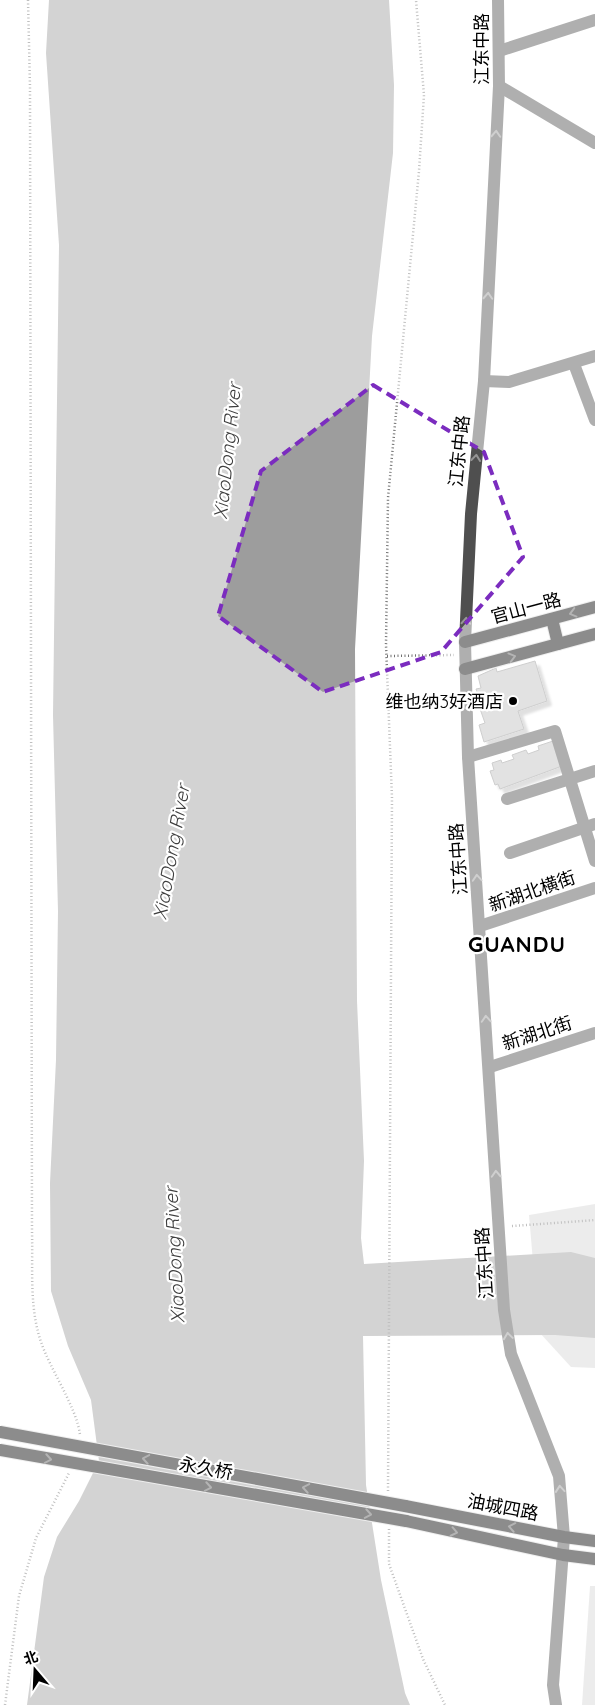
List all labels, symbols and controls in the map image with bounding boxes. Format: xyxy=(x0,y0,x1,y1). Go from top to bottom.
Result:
street label: 江东中路 xyxy=(470,13,493,85)
one-way arrow xyxy=(491,130,502,138)
one-way arrow xyxy=(483,292,494,300)
water label: XiaoDong River xyxy=(208,379,246,520)
street label: 江东中路 xyxy=(444,414,474,488)
one-way arrow xyxy=(470,454,481,462)
street label: 官山一路 xyxy=(488,588,564,628)
one-way arrow xyxy=(569,607,578,618)
one-way arrow xyxy=(461,616,472,624)
one-way arrow xyxy=(508,652,516,662)
place label: 维也纳3好酒店 xyxy=(386,690,503,713)
marker: 维也纳3好酒店 xyxy=(507,695,519,707)
water label: XiaoDong River xyxy=(147,780,195,921)
street label: 江东中路 xyxy=(444,822,472,896)
street label: 新湖北横街 xyxy=(486,865,578,917)
one-way arrow xyxy=(471,873,482,881)
district label: GUANDU xyxy=(468,930,566,958)
street label: 新湖北街 xyxy=(499,1011,575,1055)
one-way arrow xyxy=(481,1014,492,1022)
one-way arrow xyxy=(490,1169,501,1177)
water label: XiaoDong River xyxy=(158,1183,190,1324)
street label: 江东中路 xyxy=(470,1226,498,1300)
one-way arrow xyxy=(503,1331,514,1339)
street label: 永久桥 xyxy=(177,1452,235,1484)
one-way arrow xyxy=(44,1453,52,1463)
one-way arrow xyxy=(141,1455,150,1465)
one-way arrow xyxy=(204,1481,213,1491)
one-way arrow xyxy=(301,1484,310,1494)
one-way arrow xyxy=(555,1484,566,1492)
street label: 油城四路 xyxy=(465,1489,541,1525)
one-way arrow xyxy=(364,1509,373,1519)
one-way arrow xyxy=(508,1522,517,1533)
one-way arrow xyxy=(449,1526,458,1537)
north arrow xyxy=(10,1645,60,1695)
text: 北 xyxy=(21,1647,40,1668)

